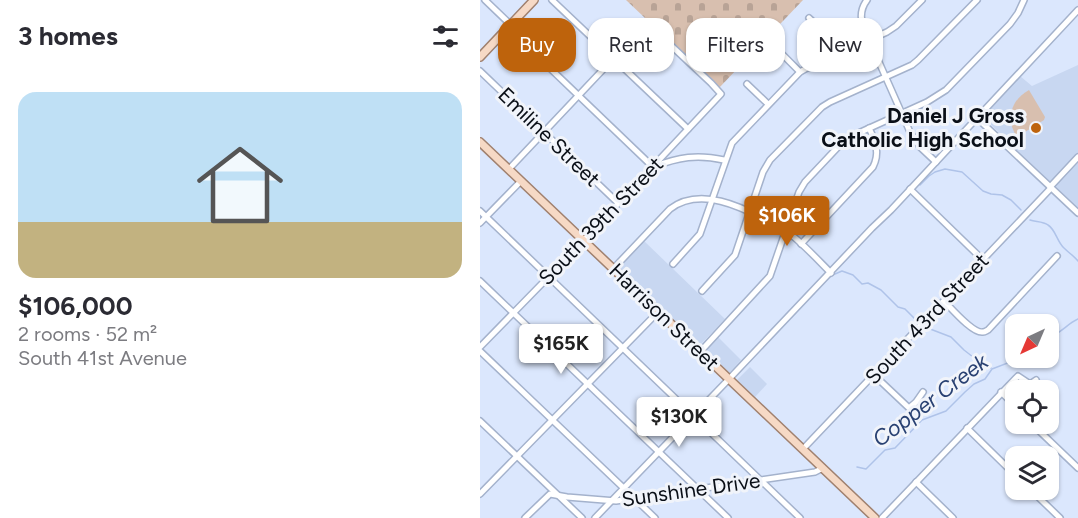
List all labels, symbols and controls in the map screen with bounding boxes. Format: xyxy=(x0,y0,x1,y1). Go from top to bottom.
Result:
chip: Buy xyxy=(498,18,576,72)
chip: Rent xyxy=(588,18,674,72)
chip: Filters xyxy=(686,18,785,72)
chip: New xyxy=(797,18,883,72)
text: 3 homes xyxy=(18,20,118,52)
icon: filters xyxy=(429,20,462,53)
street label: Emiline Street xyxy=(493,82,605,191)
place label: Daniel J Gross Catholic High School xyxy=(821,103,1024,152)
marker: Daniel J Gross Catholic High School xyxy=(1029,121,1043,135)
icon: home xyxy=(186,131,294,239)
street label: South 39th Street xyxy=(533,151,668,290)
pin: $106K xyxy=(745,196,829,247)
text: $106K xyxy=(758,203,816,227)
street label: South 43rd Street xyxy=(860,248,994,389)
street label: Harrison Street xyxy=(604,258,725,375)
text: $106,000 xyxy=(18,290,133,322)
north arrow xyxy=(1005,314,1059,368)
map controls xyxy=(1005,314,1059,500)
text: 2 rooms · 52 m² xyxy=(18,322,157,346)
pin: $165K xyxy=(519,324,603,375)
text: $165K xyxy=(533,331,589,355)
text: South 41st Avenue xyxy=(18,346,187,370)
water label: Copper Creek xyxy=(867,347,994,453)
button: locate xyxy=(1005,380,1059,434)
pin: $130K xyxy=(637,397,721,448)
text: $130K xyxy=(651,404,707,428)
button: layers xyxy=(1005,446,1059,500)
street label: Sunshine Drive xyxy=(620,467,762,512)

